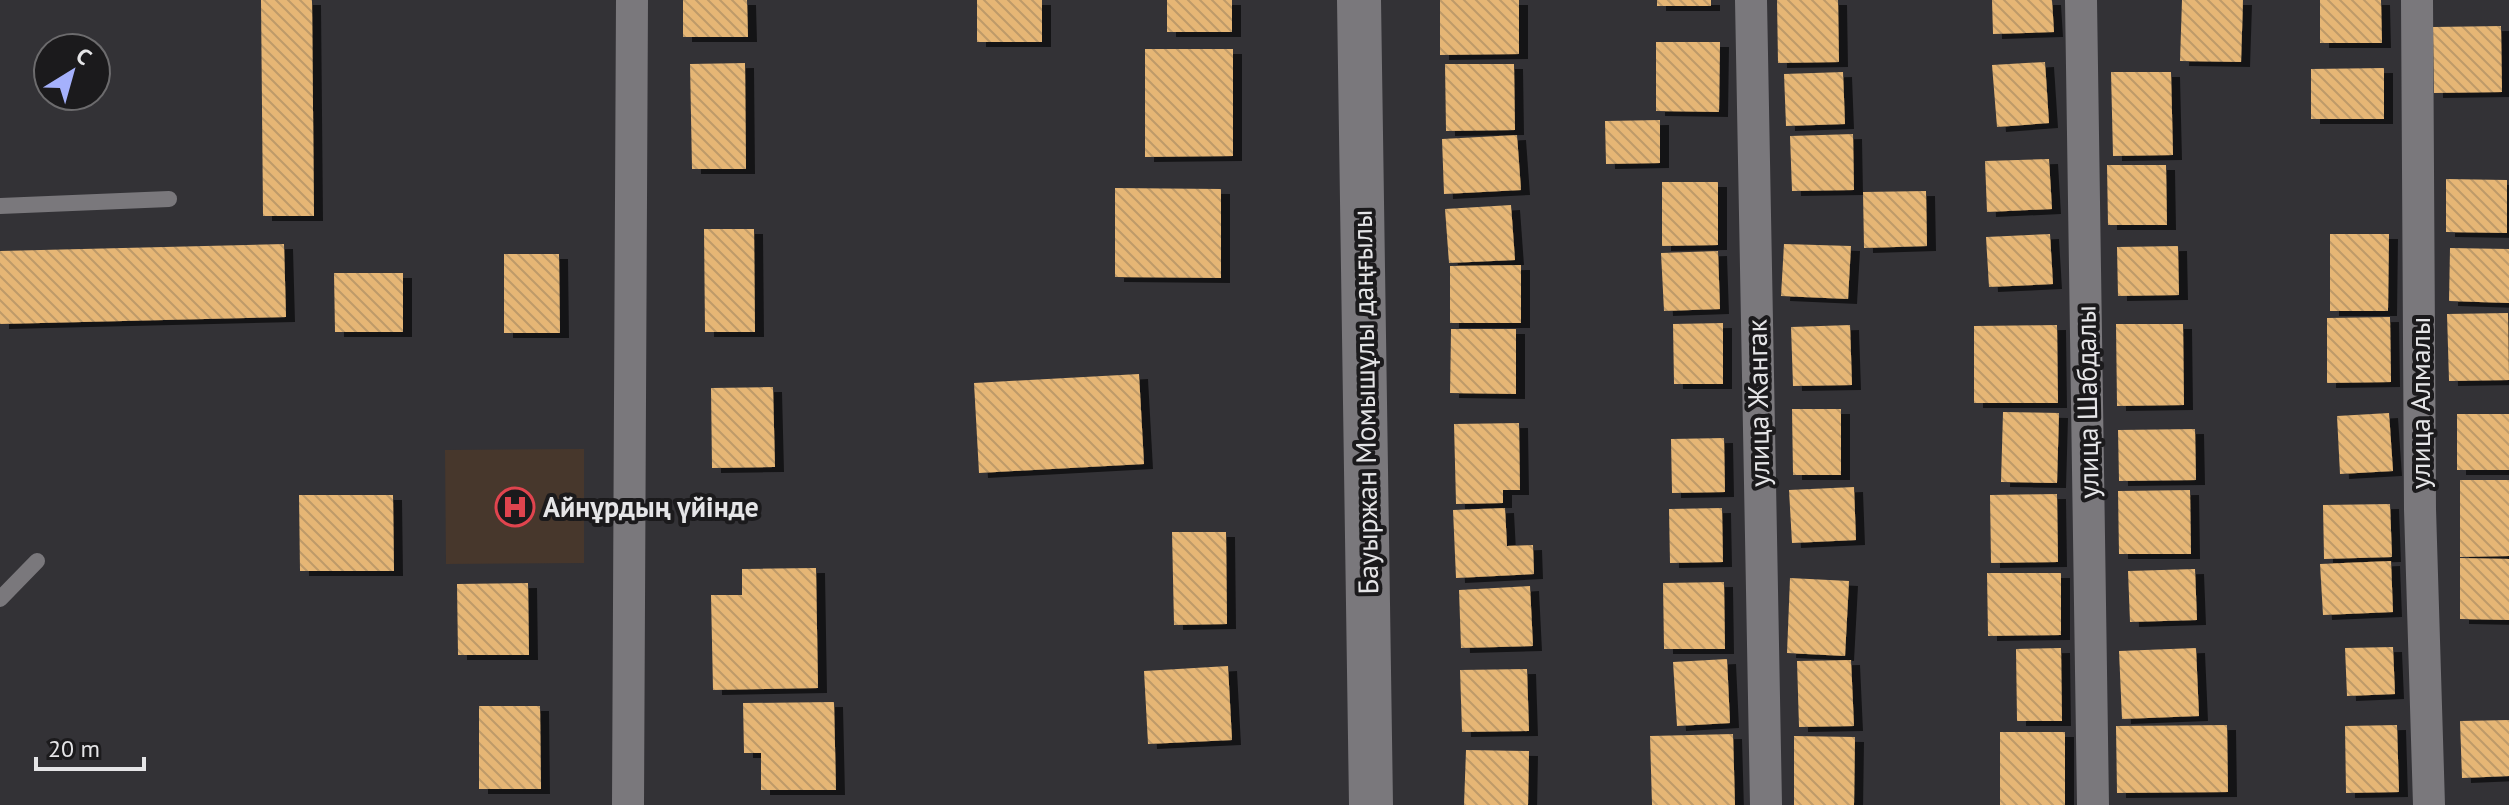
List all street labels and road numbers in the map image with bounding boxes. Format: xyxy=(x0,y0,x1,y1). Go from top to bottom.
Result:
street label: Бауыржан Момышұлы даңғылы xyxy=(1343,209,1386,595)
street label: улица Шабдалы xyxy=(2066,305,2107,499)
street label: улица Алмалы xyxy=(2401,317,2438,489)
street label: улица Жангак xyxy=(1738,318,1777,487)

